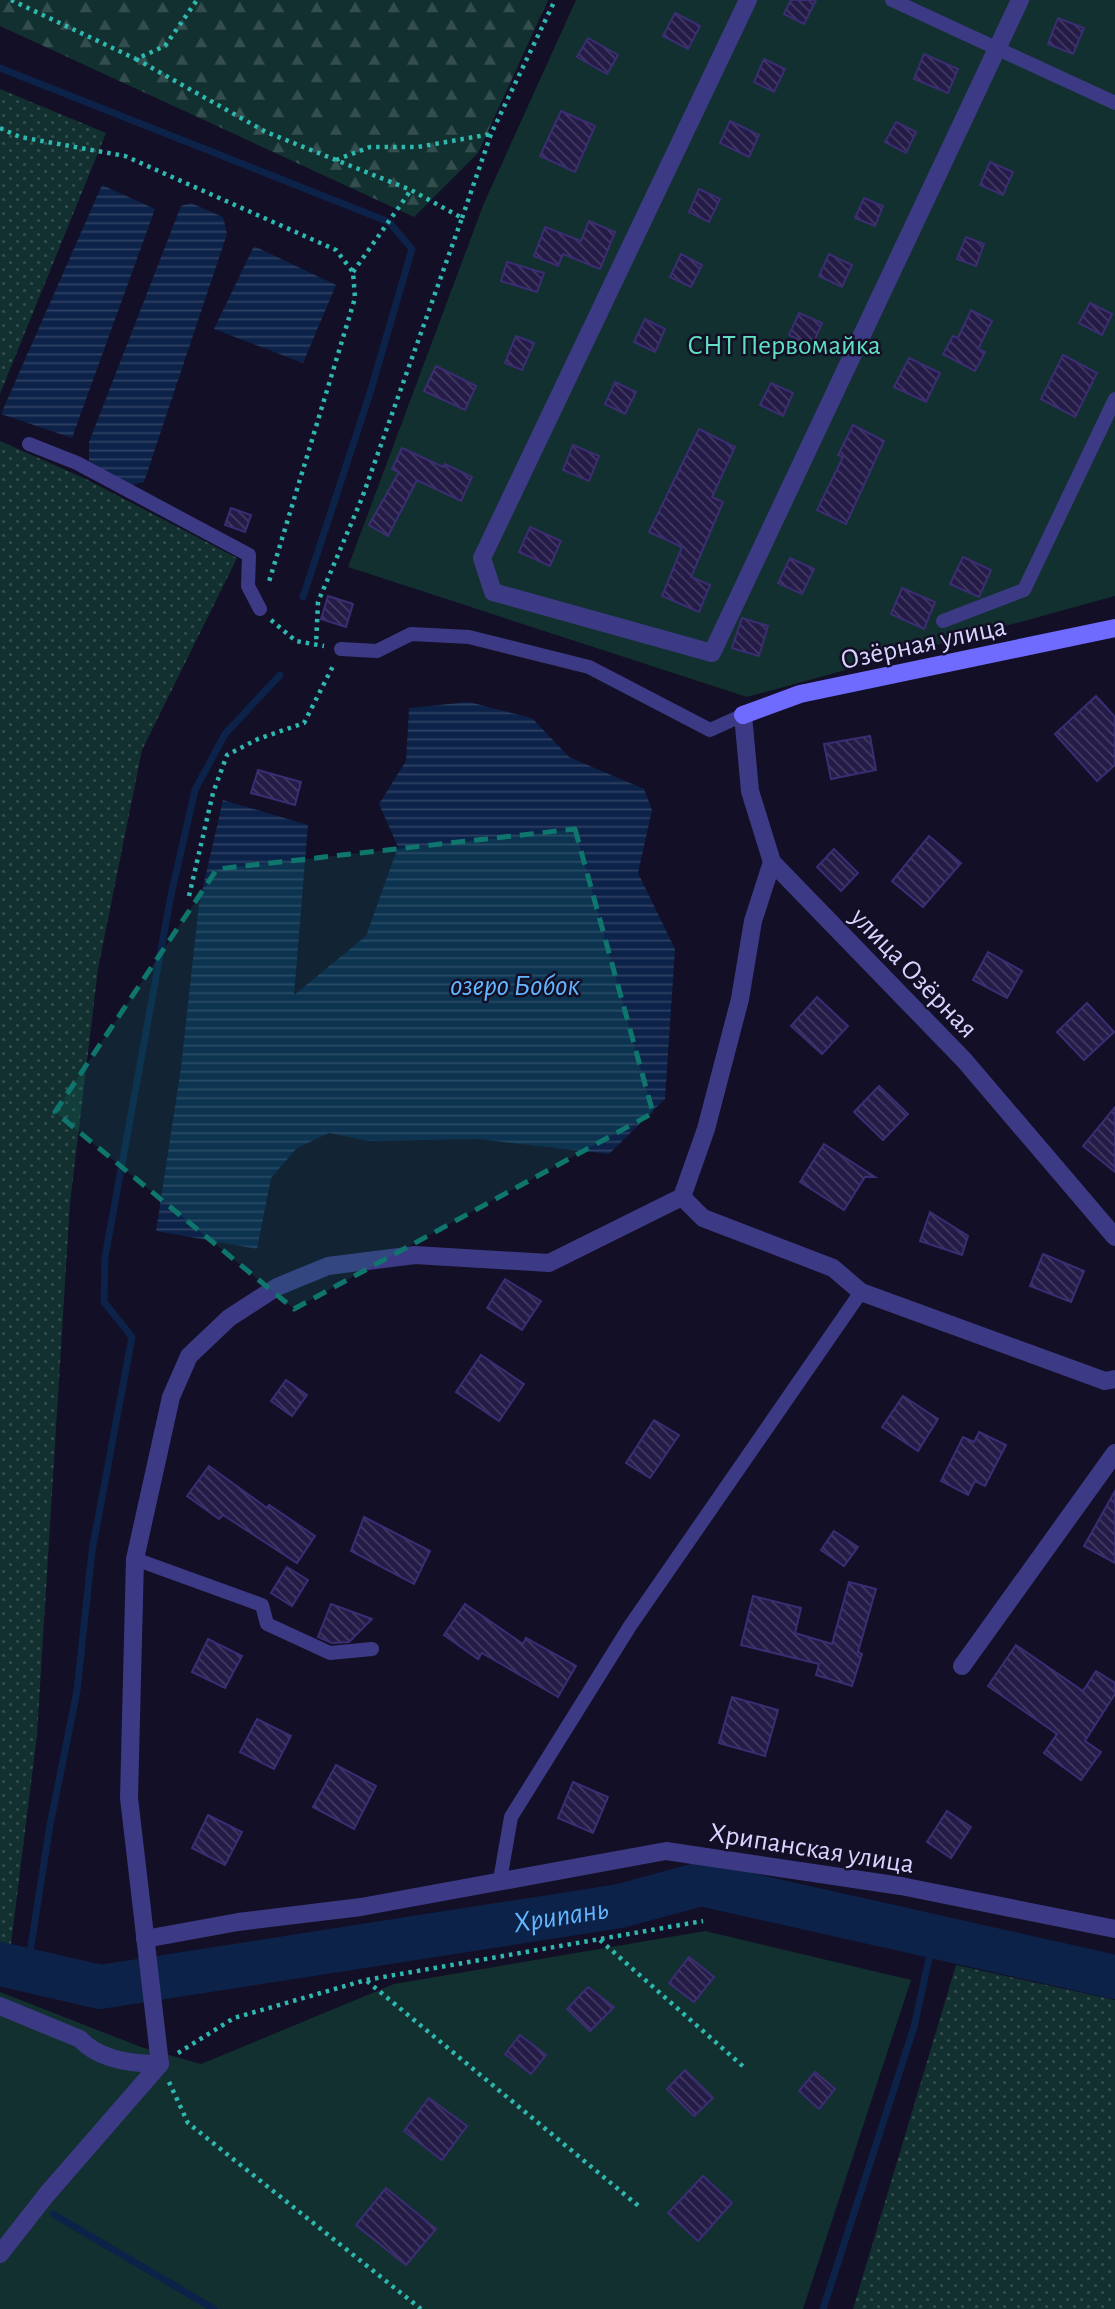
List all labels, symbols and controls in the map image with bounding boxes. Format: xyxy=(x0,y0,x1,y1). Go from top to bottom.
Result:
park label: СНТ Первомайка xyxy=(687,332,881,360)
street label: Озёрная улица xyxy=(838,613,1009,675)
street label: улица Озёрная xyxy=(844,902,982,1044)
water label: озеро Бобок xyxy=(450,971,580,1001)
street label: Хрипанская улица xyxy=(707,1819,916,1879)
water label: Хрипань xyxy=(511,1894,611,1938)

